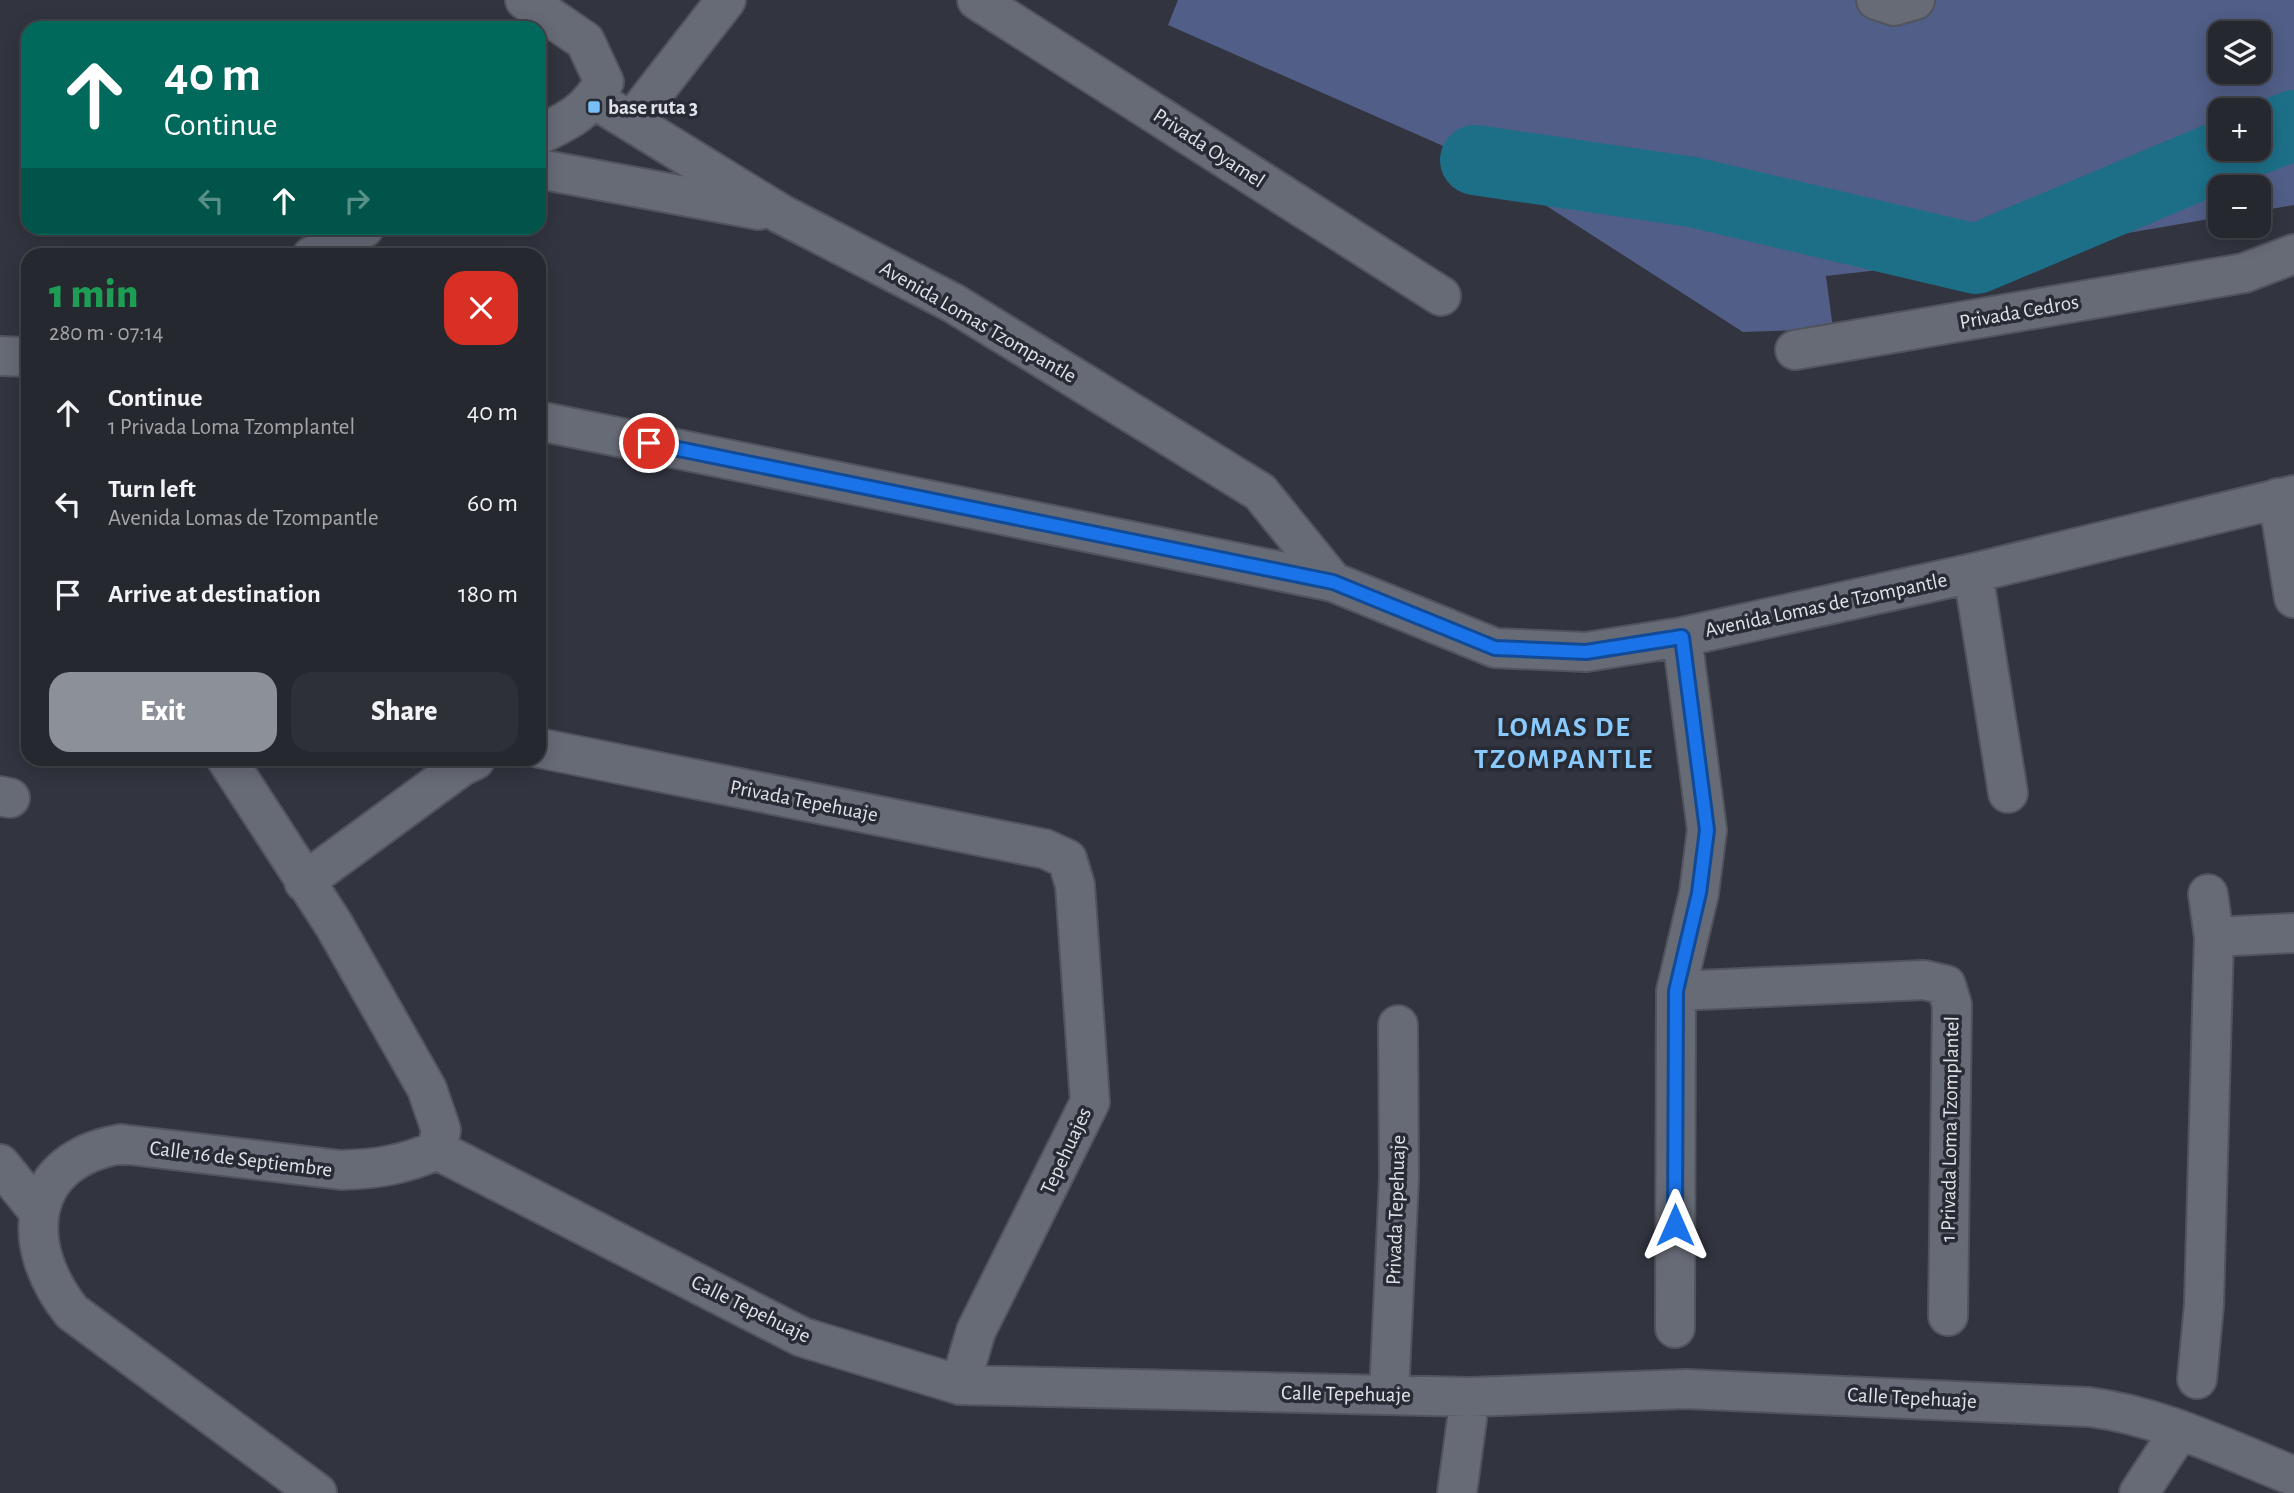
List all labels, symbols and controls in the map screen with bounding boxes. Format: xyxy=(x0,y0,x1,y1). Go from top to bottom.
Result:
map controls xyxy=(2208,21,2271,238)
button: layers xyxy=(2208,21,2271,84)
icon: ahead xyxy=(49,49,140,140)
text: 40 m xyxy=(164,51,261,100)
place label: base ruta 3 xyxy=(608,97,698,118)
button: + xyxy=(2208,98,2271,161)
marker: base ruta 3 xyxy=(586,99,602,115)
street label: Privada Oyamel xyxy=(1150,104,1268,192)
text: Continue xyxy=(164,109,277,141)
button: − xyxy=(2208,175,2271,238)
icon: left xyxy=(192,182,230,220)
icon: ahead xyxy=(265,182,303,220)
icon: right xyxy=(338,182,376,220)
street label: Avenida Lomas Tzompantle xyxy=(876,257,1080,387)
button: close xyxy=(444,271,518,345)
text: 1 min xyxy=(49,273,138,315)
street label: Privada Cedros xyxy=(1958,291,2080,333)
text: 280 m · 07:14 xyxy=(49,322,164,345)
text: Continue xyxy=(108,385,203,411)
icon: ahead xyxy=(49,394,87,432)
text: 40 m xyxy=(467,399,518,425)
pin xyxy=(619,413,679,473)
text: 1 Privada Loma Tzomplantel xyxy=(108,416,355,439)
icon: arrive xyxy=(630,424,668,462)
text: Turn left xyxy=(108,476,196,502)
icon: left xyxy=(49,485,87,523)
text: 60 m xyxy=(467,490,518,516)
text: Avenida Lomas de Tzompantle xyxy=(108,507,379,530)
street label: Avenida Lomas de Tzompantle xyxy=(1703,569,1949,641)
icon: arrive xyxy=(49,576,87,614)
text: Arrive at destination xyxy=(108,581,321,607)
text: 180 m xyxy=(458,581,518,607)
button: Exit xyxy=(49,672,277,752)
button: Share xyxy=(291,672,518,752)
district label: LOMAS DE TZOMPANTLE xyxy=(1474,714,1654,774)
street label: Privada Tepehuaje xyxy=(728,776,880,826)
street label: 1 Privada Loma Tzomplantel xyxy=(1938,1016,1962,1242)
street label: Tepehuajes xyxy=(1037,1104,1095,1198)
street label: Privada Tepehuaje xyxy=(1383,1135,1409,1285)
street label: Calle 16 de Septiembre xyxy=(148,1137,334,1181)
position arrow xyxy=(1638,1188,1712,1262)
street label: Calle Tepehuaje xyxy=(688,1271,814,1347)
street label: Calle Tepehuaje xyxy=(1281,1382,1411,1406)
street label: Calle Tepehuaje xyxy=(1847,1384,1977,1412)

